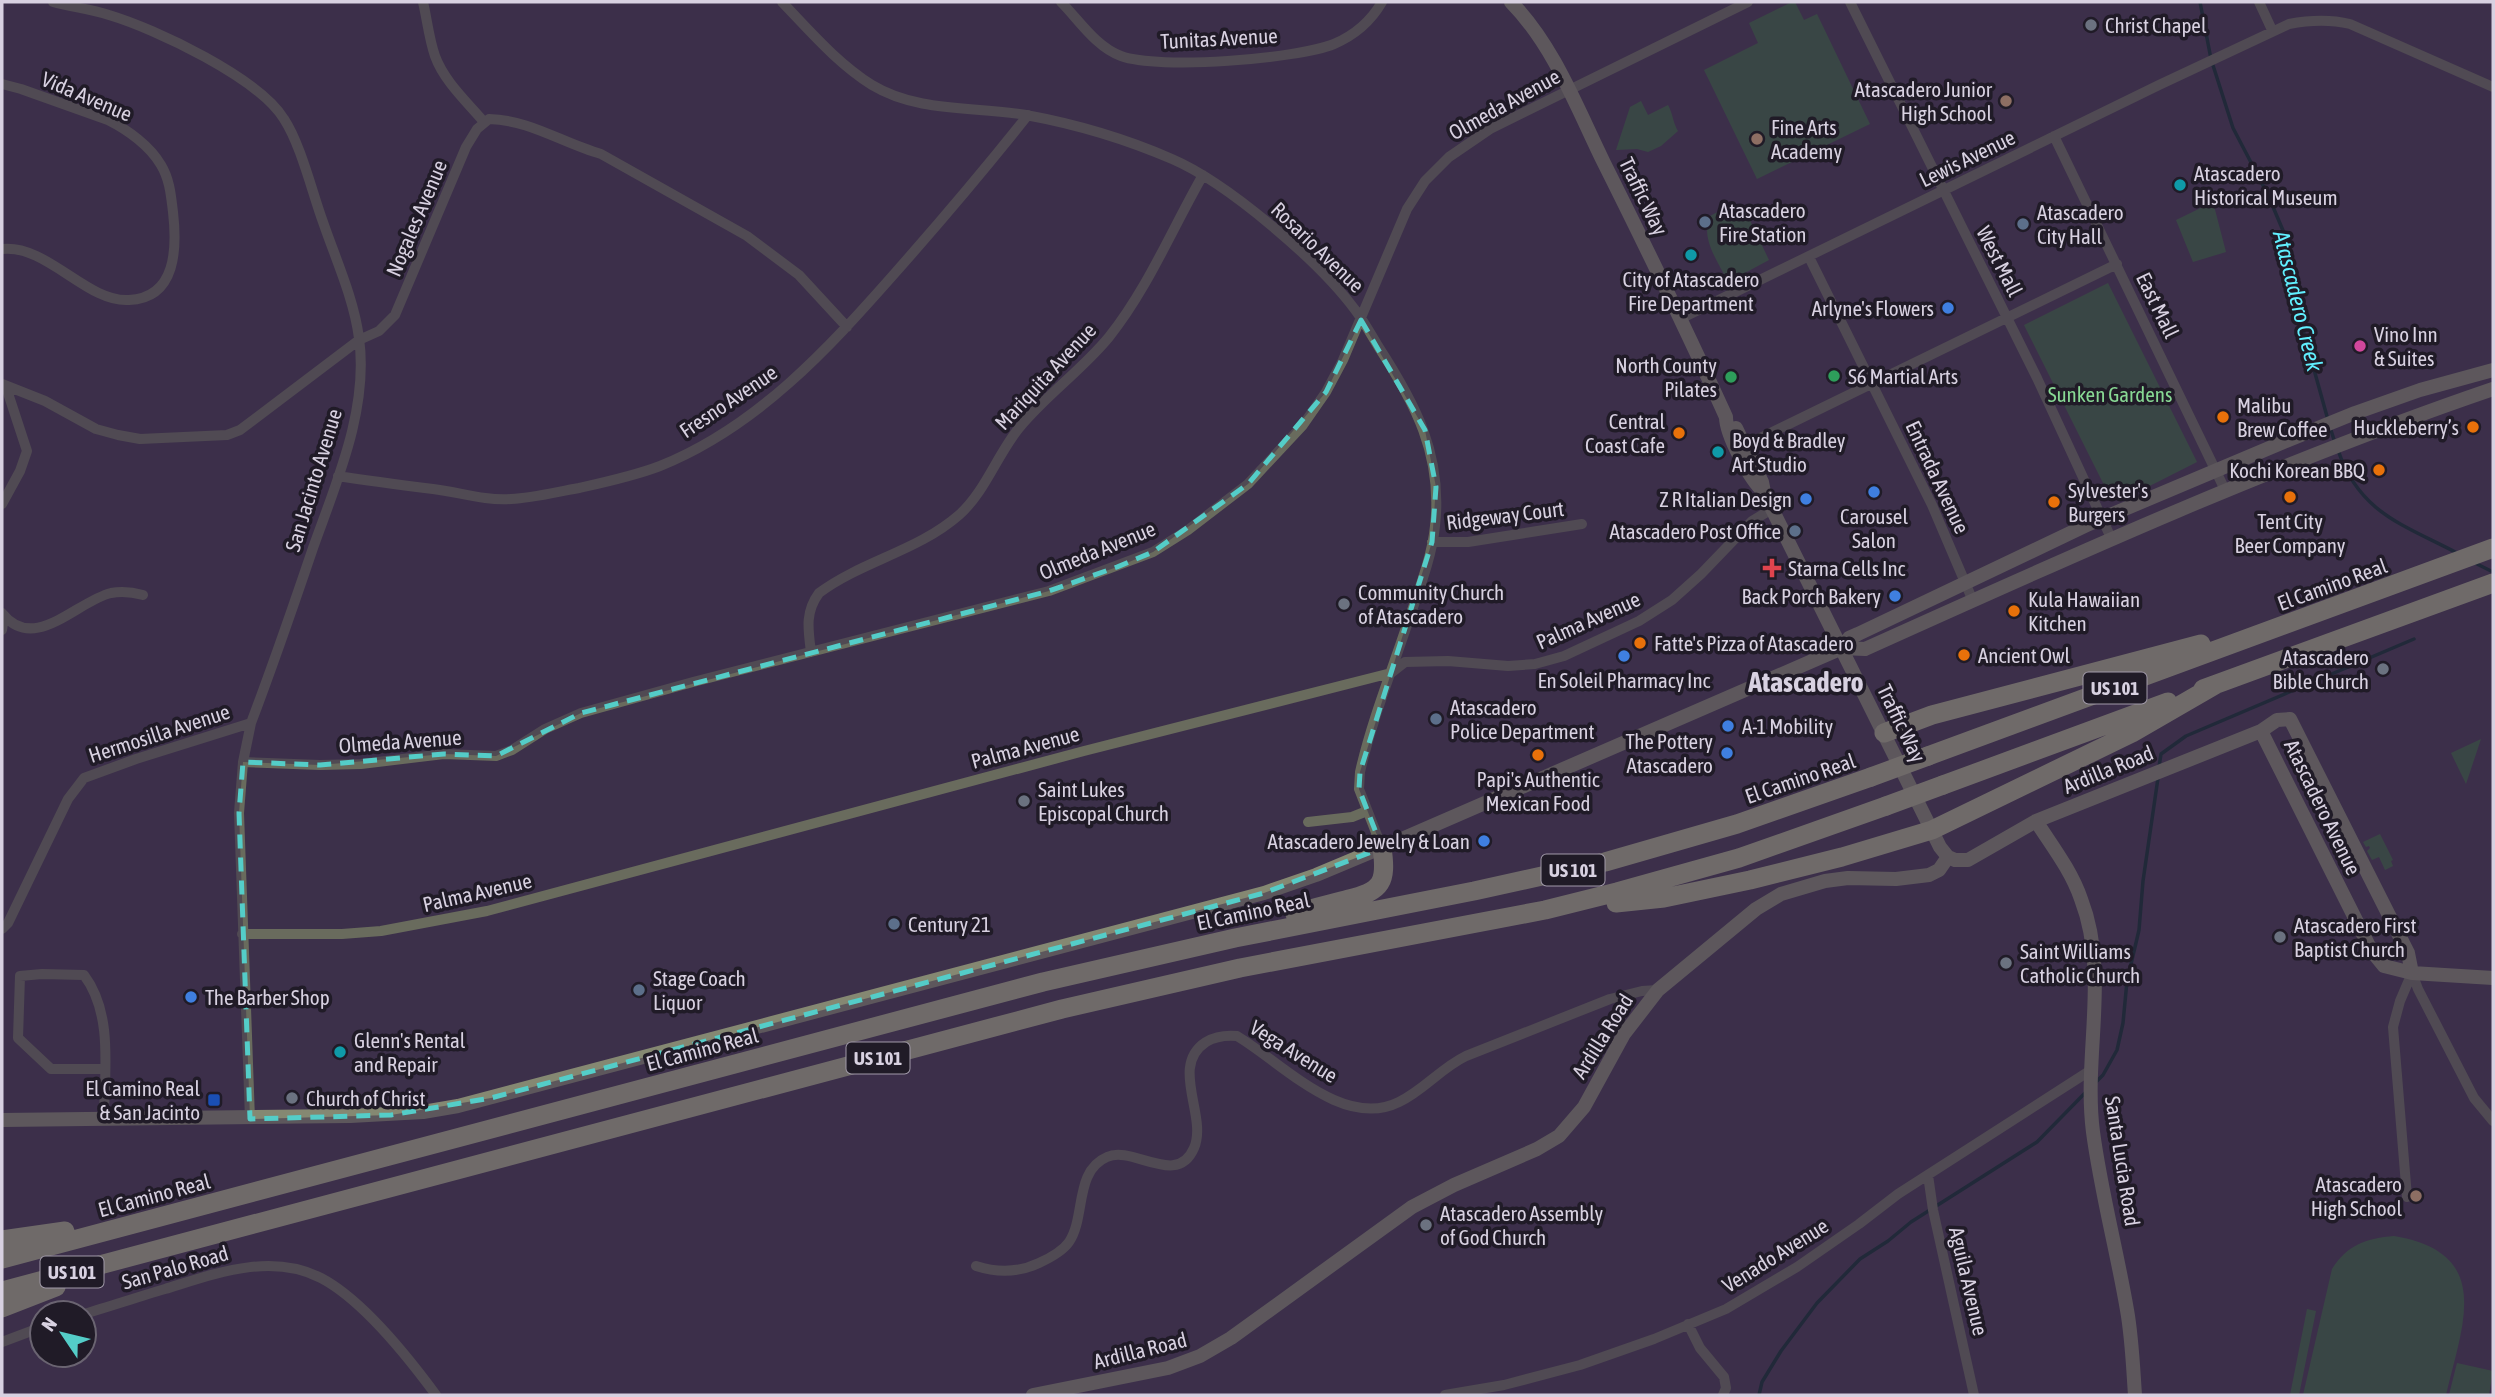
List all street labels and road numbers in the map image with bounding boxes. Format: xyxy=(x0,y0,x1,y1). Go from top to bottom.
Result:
street label: Tunitas Avenue xyxy=(1160,23,1278,53)
street label: Olmeda Avenue xyxy=(1444,64,1564,144)
street label: Vida Avenue xyxy=(38,66,136,126)
street label: Lewis Avenue xyxy=(1915,125,2019,191)
street label: Traffic Way xyxy=(1615,153,1673,239)
street label: Nogales Avenue xyxy=(381,156,451,280)
street label: Rosario Avenue xyxy=(1267,197,1369,297)
street label: West Mall xyxy=(1972,222,2028,300)
street label: East Mall xyxy=(2132,268,2184,342)
street label: Mariquita Avenue xyxy=(990,318,1100,434)
street label: Fresno Avenue xyxy=(675,360,781,442)
street label: San Jacinto Avenue xyxy=(280,406,346,554)
street label: Entrada Avenue xyxy=(1901,417,1975,537)
street label: Ridgeway Court xyxy=(1445,496,1565,534)
street label: Olmeda Avenue xyxy=(1035,516,1159,584)
street label: El Camino Real xyxy=(2274,553,2390,615)
street label: Palma Avenue xyxy=(1532,586,1644,654)
road number: US 101 xyxy=(2084,673,2146,704)
street label: Traffic Way xyxy=(1873,680,1931,766)
street label: Hermosilla Avenue xyxy=(85,699,233,767)
street label: Palma Avenue xyxy=(968,721,1082,773)
street label: Olmeda Avenue xyxy=(338,725,462,757)
street label: Atascadero Avenue xyxy=(2280,735,2366,879)
street label: Ardilla Road xyxy=(2059,740,2157,798)
street label: El Camino Real xyxy=(1742,748,1859,808)
road number: US 101 xyxy=(1542,855,1604,886)
street label: Palma Avenue xyxy=(420,868,534,916)
street label: El Camino Real xyxy=(1194,887,1312,935)
street label: Ardilla Road xyxy=(1567,989,1637,1083)
street label: Vega Avenue xyxy=(1246,1015,1342,1087)
street label: El Camino Real xyxy=(643,1022,761,1075)
road number: US 101 xyxy=(846,1042,910,1074)
street label: Santa Lucia Road xyxy=(2101,1094,2145,1228)
street label: El Camino Real xyxy=(95,1168,213,1221)
street label: Venado Avenue xyxy=(1718,1213,1832,1297)
street label: Aguila Avenue xyxy=(1945,1224,1993,1338)
street label: San Palo Road xyxy=(119,1240,231,1294)
road number: US 101 xyxy=(41,1256,104,1288)
street label: Ardilla Road xyxy=(1091,1327,1189,1373)

